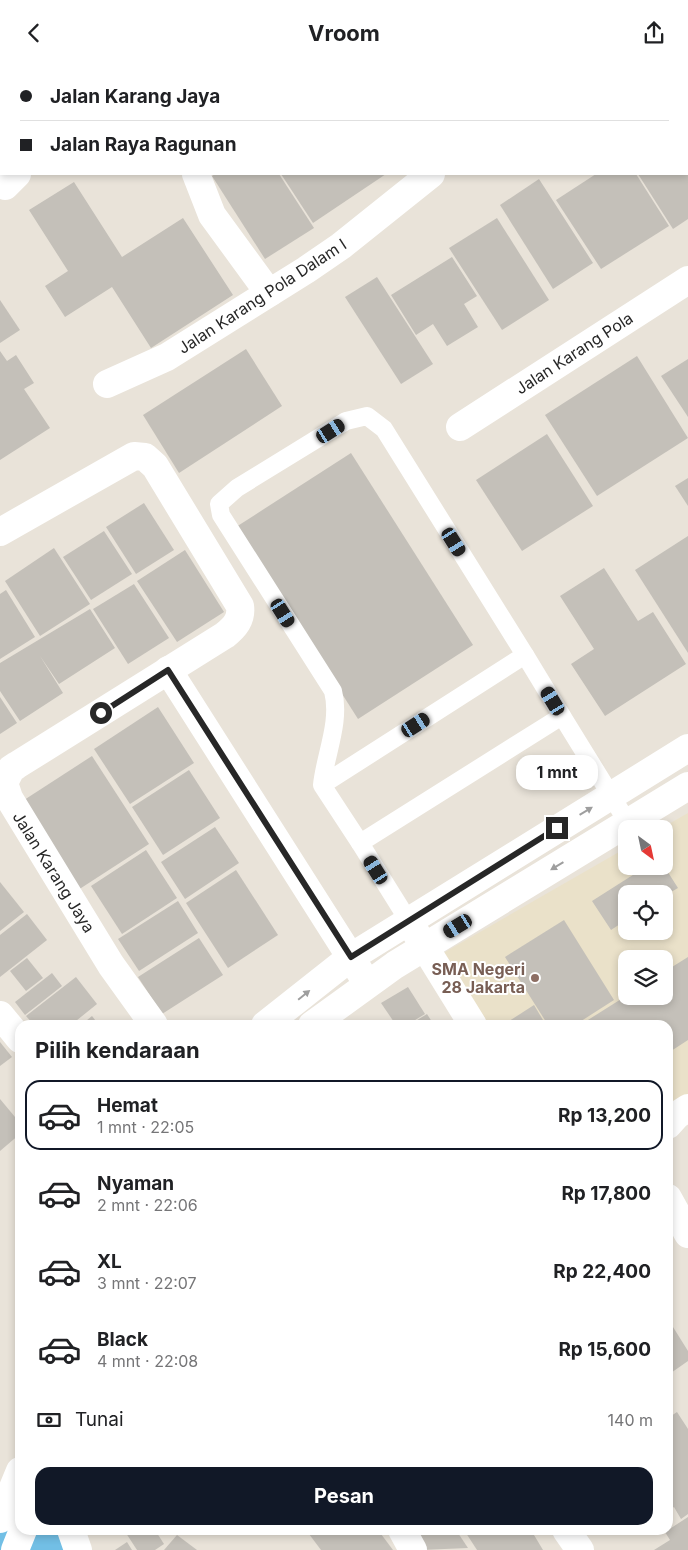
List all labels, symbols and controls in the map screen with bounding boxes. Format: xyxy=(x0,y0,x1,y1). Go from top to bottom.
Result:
icon: back xyxy=(20,19,48,47)
icon: share xyxy=(640,19,668,47)
text: Vroom xyxy=(308,20,380,46)
text: Jalan Karang Jaya xyxy=(50,85,220,108)
text: Jalan Raya Ragunan xyxy=(50,133,236,156)
street label: Jalan Karang Pola Dalam I xyxy=(174,234,350,358)
street label: Jalan Karang Pola xyxy=(512,308,636,398)
car xyxy=(314,417,347,445)
car xyxy=(439,525,468,559)
car xyxy=(268,596,297,630)
car xyxy=(538,684,567,718)
route start xyxy=(90,702,112,724)
car xyxy=(399,711,432,739)
callout: 1 mnt xyxy=(516,755,598,791)
text: 1 mnt xyxy=(536,762,578,782)
one-way arrow xyxy=(580,806,593,815)
street label: Jalan Karang Jaya xyxy=(9,808,99,936)
route end xyxy=(546,817,568,839)
north arrow xyxy=(618,820,672,875)
map controls xyxy=(618,820,673,1005)
car xyxy=(361,853,390,887)
one-way arrow xyxy=(550,862,563,871)
button: locate xyxy=(618,885,673,940)
car xyxy=(441,912,474,940)
button: layers xyxy=(618,950,673,1005)
place label: SMA Negeri 28 Jakarta xyxy=(432,959,525,997)
marker: SMA Negeri 28 Jakarta xyxy=(529,972,541,984)
one-way arrow xyxy=(297,989,310,1000)
text: Pilih kendaraan xyxy=(35,1037,200,1063)
icon: car xyxy=(37,1093,82,1138)
text: Hemat xyxy=(97,1094,158,1117)
text: Rp 13,200 xyxy=(558,1104,651,1127)
text: 1 mnt · 22:05 xyxy=(97,1117,194,1137)
icon: car xyxy=(37,1171,82,1216)
text: Nyaman xyxy=(97,1172,174,1195)
text: Rp 17,800 xyxy=(561,1182,651,1205)
text: 2 mnt · 22:06 xyxy=(97,1195,198,1215)
icon: car xyxy=(37,1249,82,1294)
text: XL xyxy=(97,1250,122,1273)
text: Rp 22,400 xyxy=(553,1260,651,1283)
text: 3 mnt · 22:07 xyxy=(97,1273,197,1293)
icon: car xyxy=(37,1327,82,1372)
text: Black xyxy=(97,1328,148,1351)
text: Rp 15,600 xyxy=(558,1338,651,1361)
text: 4 mnt · 22:08 xyxy=(97,1351,198,1371)
icon: cash xyxy=(35,1406,63,1434)
text: Tunai xyxy=(75,1408,124,1431)
text: 140 m xyxy=(608,1410,653,1430)
button: Pesan xyxy=(35,1467,653,1525)

